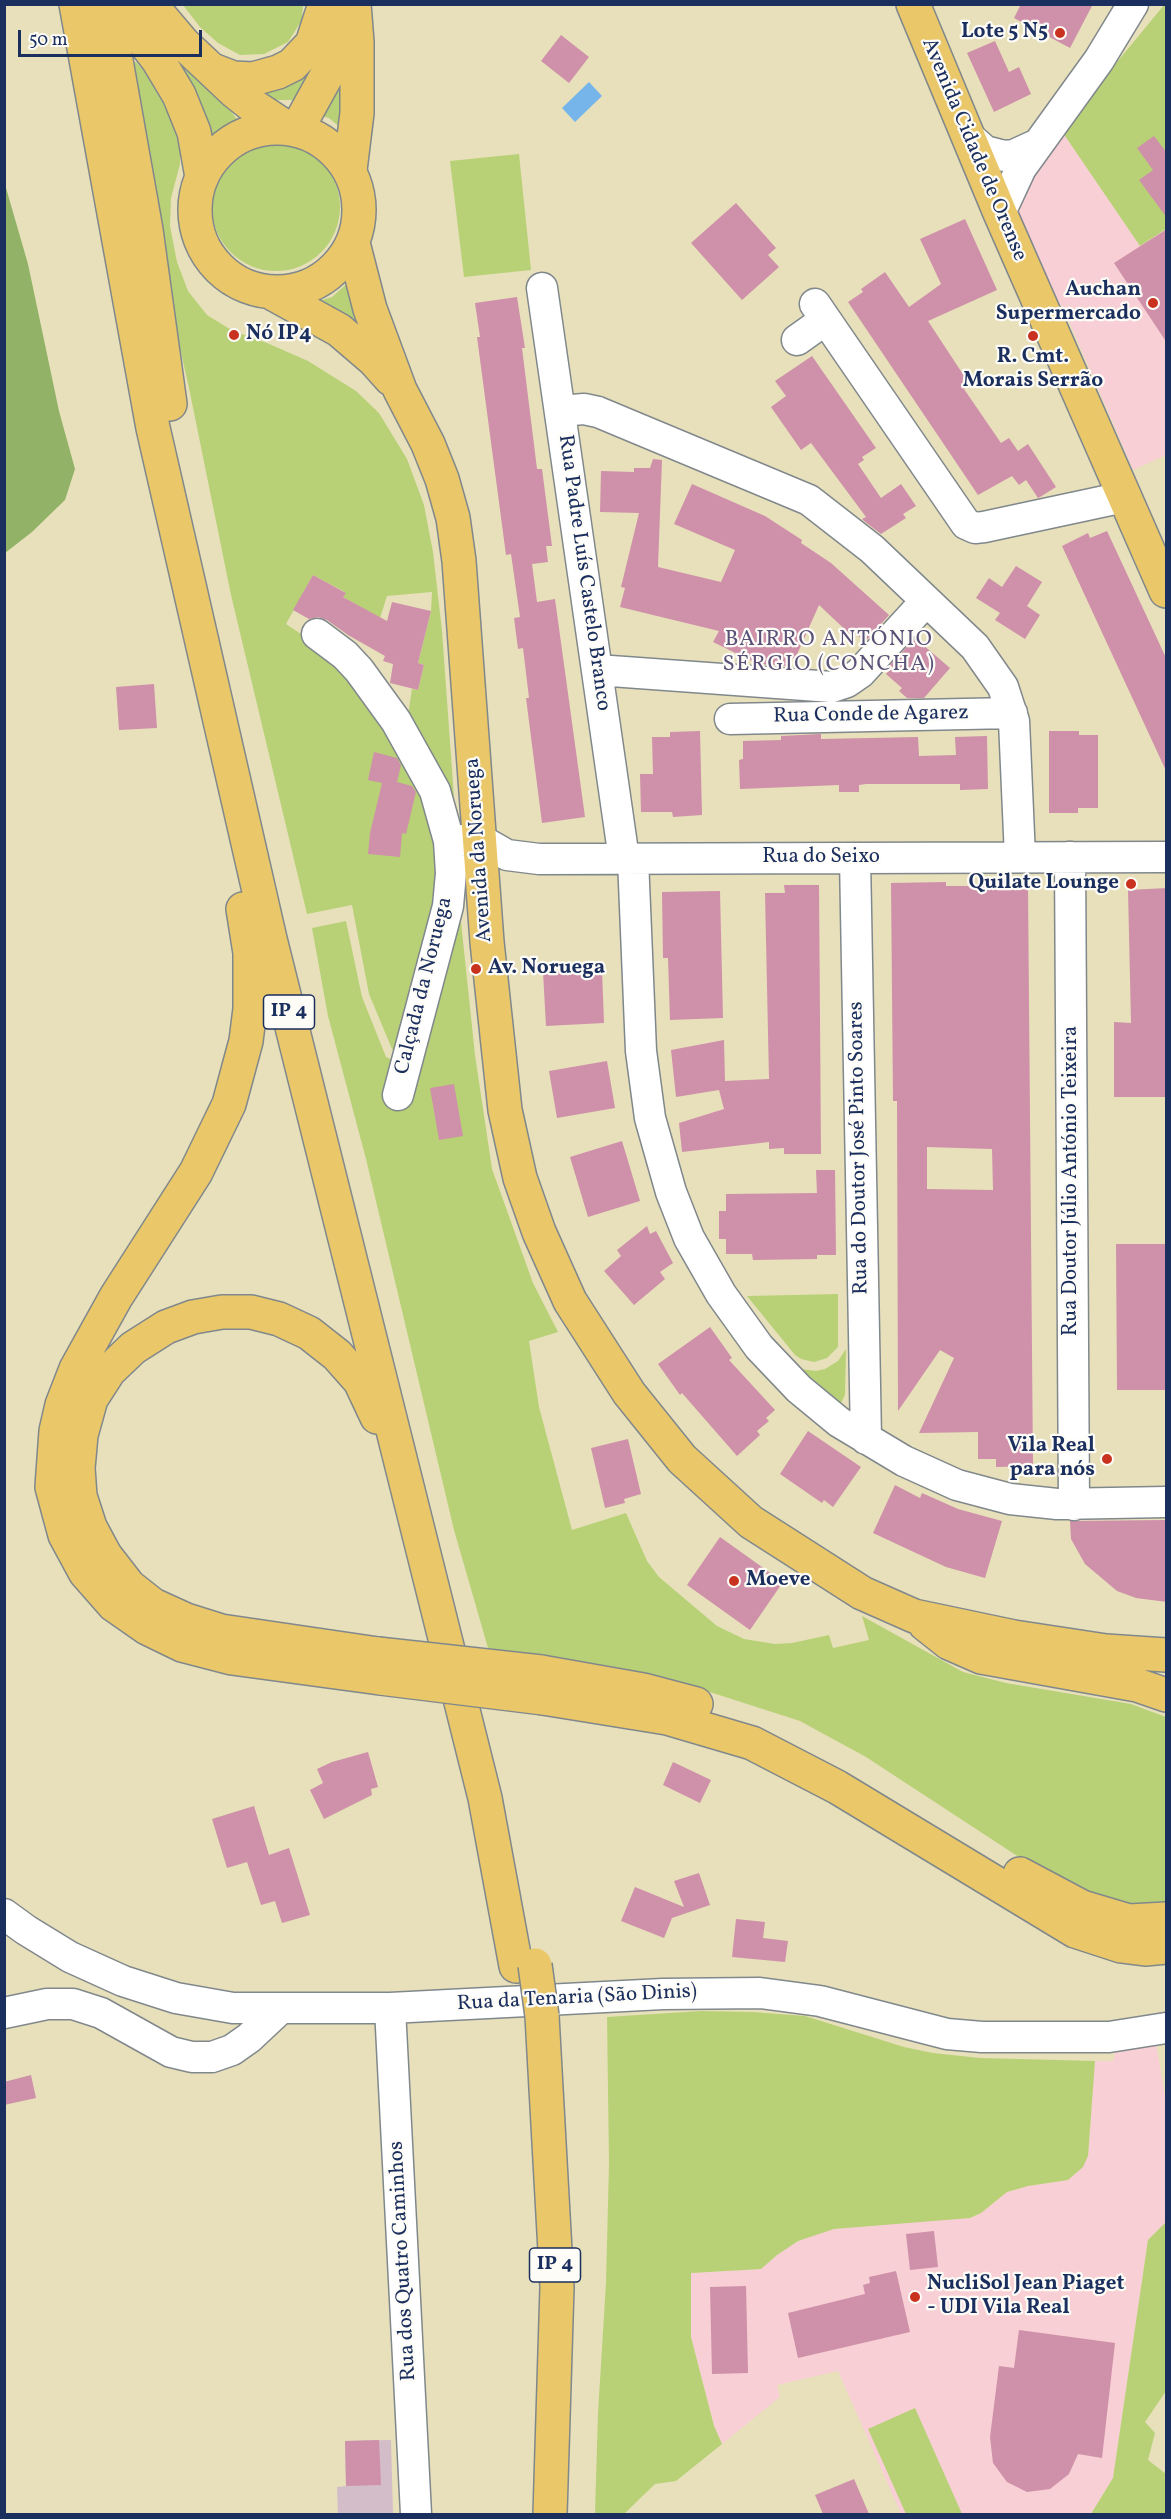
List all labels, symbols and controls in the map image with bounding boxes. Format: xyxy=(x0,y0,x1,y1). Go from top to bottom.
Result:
scale bar xyxy=(21,18,206,56)
place label: Lote 5 N5 xyxy=(961,20,1048,46)
marker: Lote 5 N5 xyxy=(1053,26,1067,40)
text: 50 m xyxy=(29,28,68,53)
street label: Avenida Cidade de Orense xyxy=(915,35,1031,265)
place label: Auchan Supermercado xyxy=(996,278,1141,328)
marker: Auchan Supermercado xyxy=(1146,296,1160,310)
place label: Nó IP4 xyxy=(246,322,312,348)
marker: Nó IP4 xyxy=(227,328,241,342)
marker: R. Cmt. Morais Serrão xyxy=(1026,329,1040,343)
place label: R. Cmt. Morais Serrão xyxy=(963,345,1103,395)
street label: Rua Padre Luís Castelo Branco xyxy=(551,433,615,713)
district label: BAIRRO ANTÓNIO SÉRGIO (CONCHA) xyxy=(723,628,935,680)
street label: Rua Conde de Agarez xyxy=(773,702,969,730)
street label: Avenida da Noruega xyxy=(461,757,499,943)
street label: Rua do Seixo xyxy=(762,845,880,871)
place label: Quilate Lounge xyxy=(968,871,1119,897)
marker: Quilate Lounge xyxy=(1124,877,1138,891)
street label: Calçada da Noruega xyxy=(391,895,459,1077)
place label: Av. Noruega xyxy=(488,956,605,982)
marker: Av. Noruega xyxy=(469,962,483,976)
road number: IP 4 xyxy=(264,995,314,1029)
street label: Rua do Doutor José Pinto Soares xyxy=(845,1001,875,1295)
street label: Rua Doutor Júlio António Teixeira xyxy=(1059,1026,1085,1336)
place label: Vila Real para nós xyxy=(1007,1434,1095,1484)
marker: Vila Real para nós xyxy=(1100,1452,1114,1466)
place label: Moeve xyxy=(746,1568,811,1594)
marker: Moeve xyxy=(727,1574,741,1588)
street label: Rua da Tenaria (São Dinis) xyxy=(456,1980,698,2018)
street label: Rua dos Quatro Caminhos xyxy=(385,2140,423,2382)
road number: IP 4 xyxy=(530,2248,580,2282)
place label: NucliSol Jean Piaget - UDI Vila Real xyxy=(927,2272,1124,2322)
marker: NucliSol Jean Piaget - UDI Vila Real xyxy=(908,2290,922,2304)

